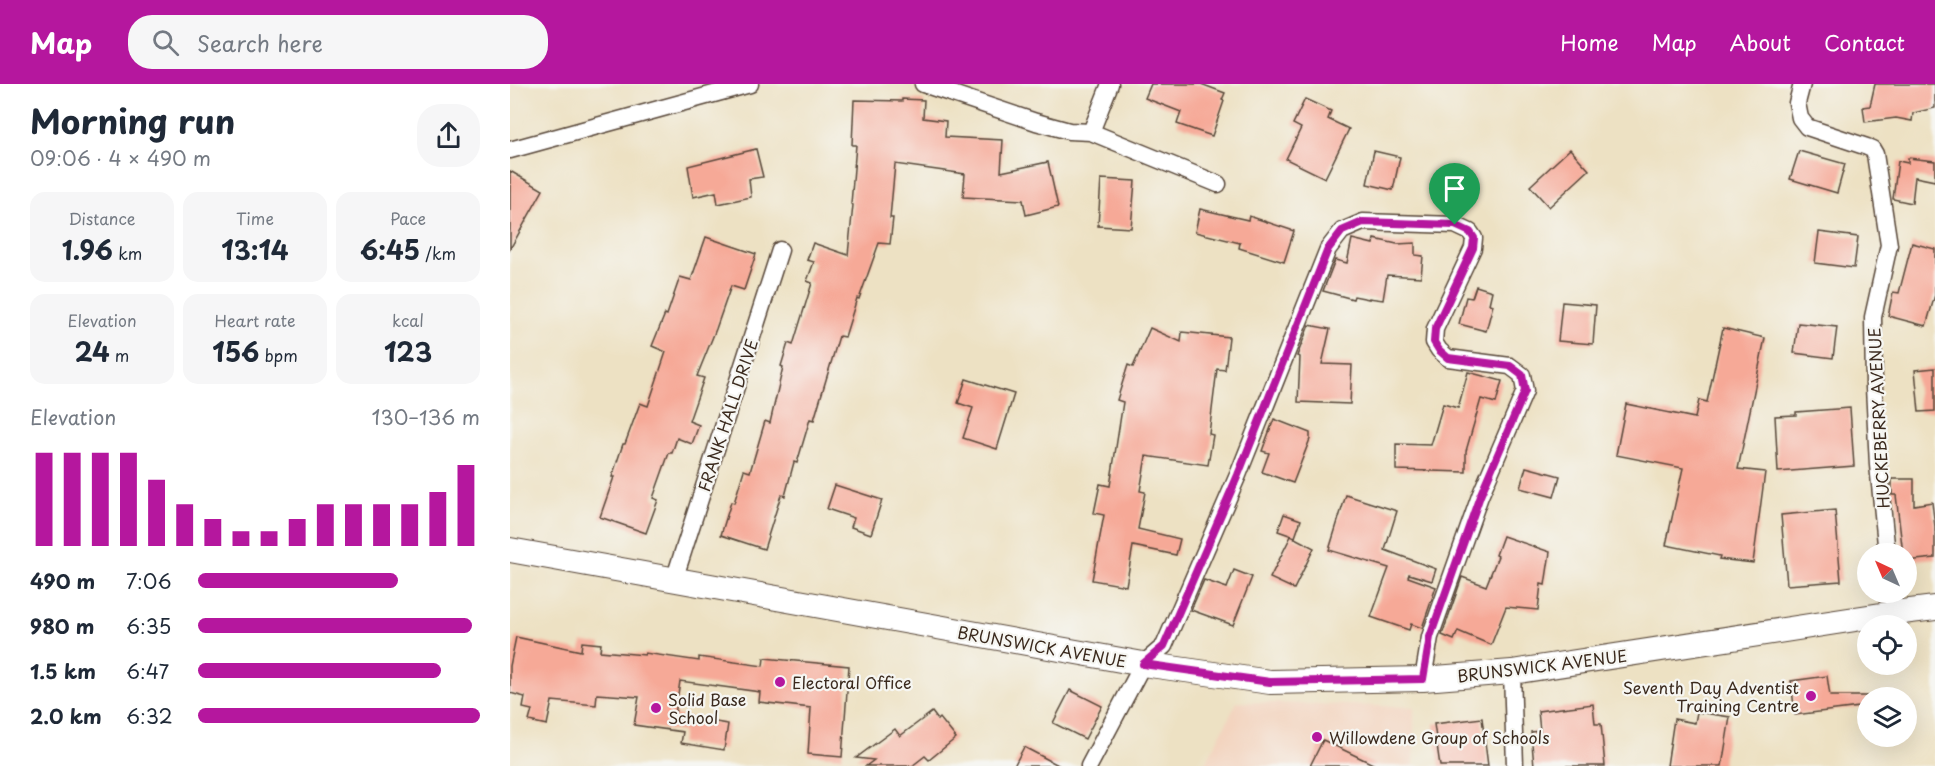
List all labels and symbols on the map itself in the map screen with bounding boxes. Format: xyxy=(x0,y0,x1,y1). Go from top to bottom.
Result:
pin xyxy=(1429,163,1480,225)
street label: HUCKEBERRY AVENUE xyxy=(1861,327,1895,509)
street label: FRANK HALL DRIVE xyxy=(691,336,763,494)
north arrow xyxy=(1857,543,1917,603)
street label: BRUNSWICK AVENUE xyxy=(956,619,1128,673)
street label: BRUNSWICK AVENUE xyxy=(1456,643,1628,687)
place label: Electoral Office xyxy=(792,670,911,694)
marker: Electoral Office xyxy=(773,675,787,689)
place label: Seventh Day Adventist Training Centre xyxy=(1623,675,1799,717)
place label: Solid Base School xyxy=(668,687,746,729)
marker: Seventh Day Adventist Training Centre xyxy=(1804,689,1818,703)
marker: Solid Base School xyxy=(649,701,663,715)
place label: Willowdene Group of Schools xyxy=(1329,725,1549,749)
marker: Willowdene Group of Schools xyxy=(1310,730,1324,744)

